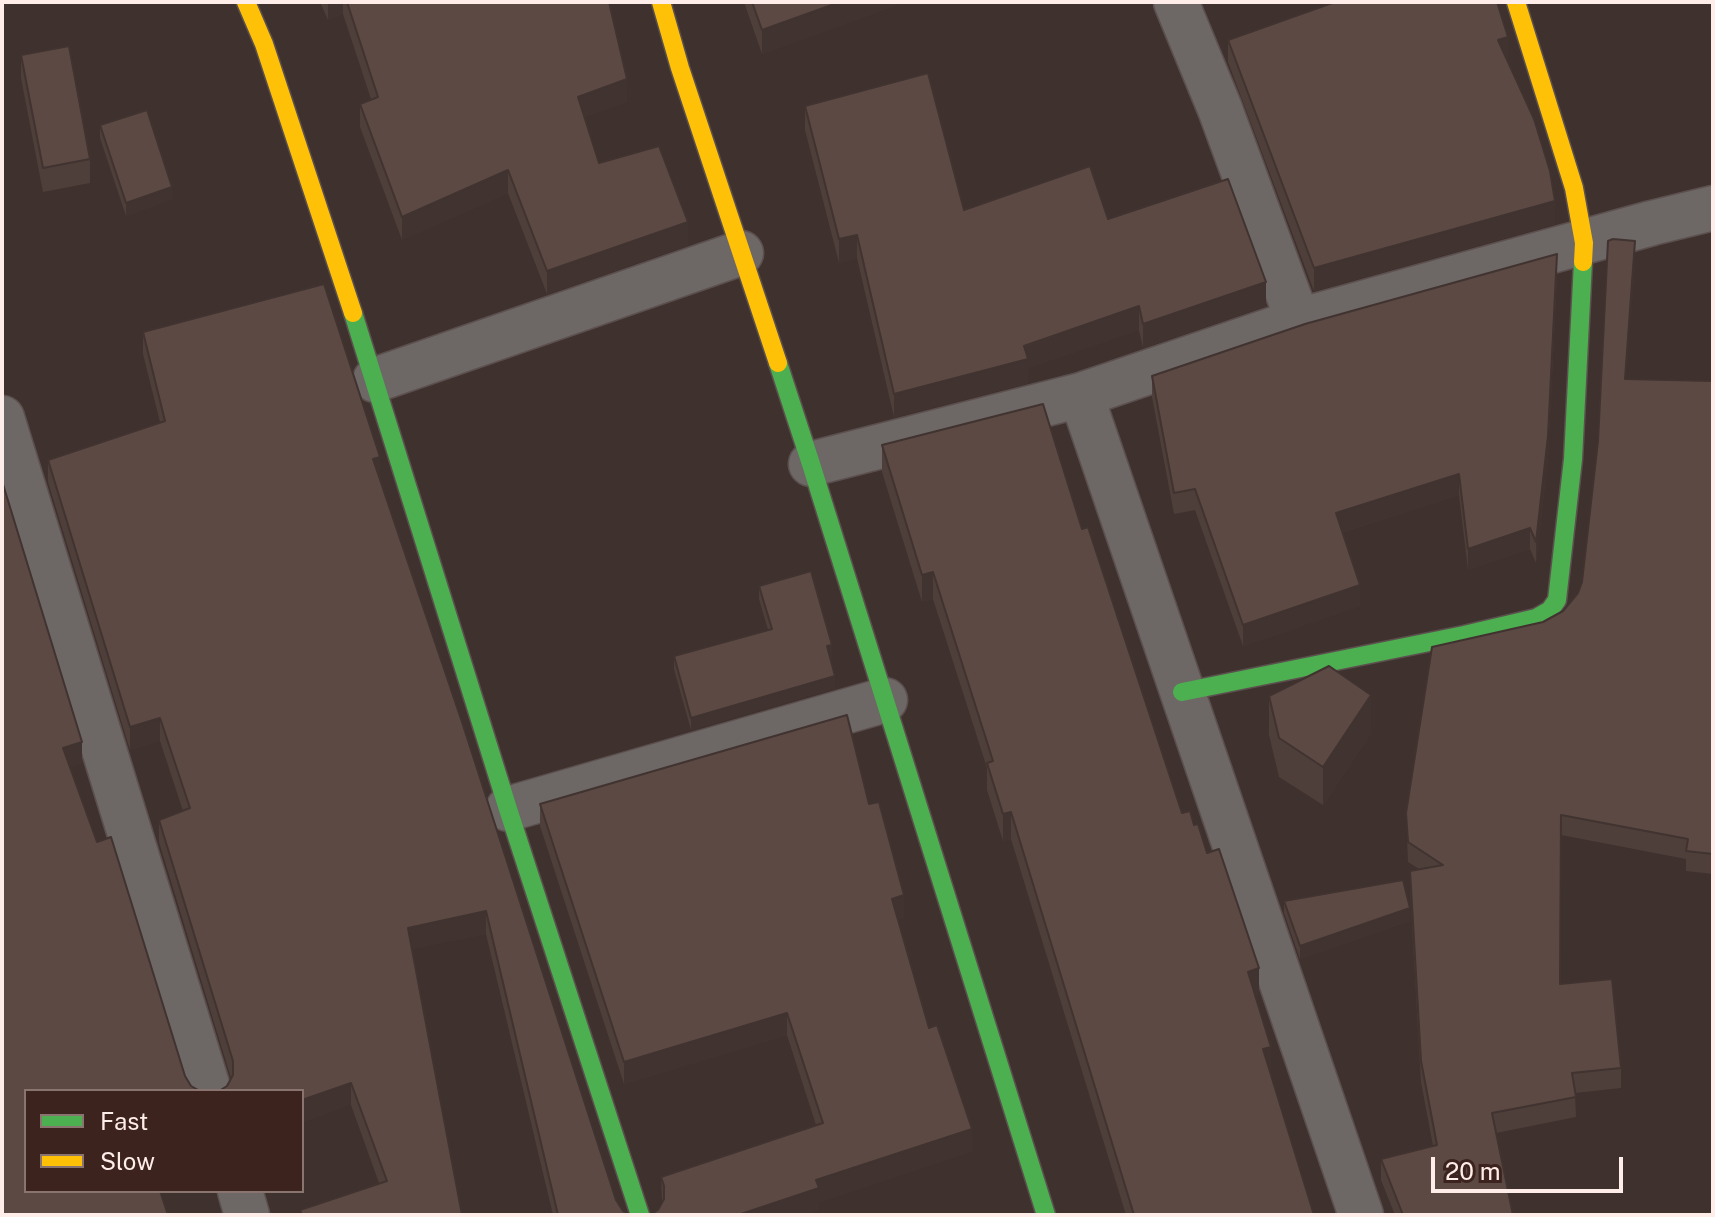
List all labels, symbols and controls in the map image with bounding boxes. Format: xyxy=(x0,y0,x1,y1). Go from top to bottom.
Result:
legend xyxy=(24,1089,304,1193)
text: Fast xyxy=(100,1107,148,1135)
scale bar xyxy=(1435,1141,1627,1191)
text: Slow xyxy=(100,1147,155,1175)
text: 20 m xyxy=(1445,1157,1501,1185)

